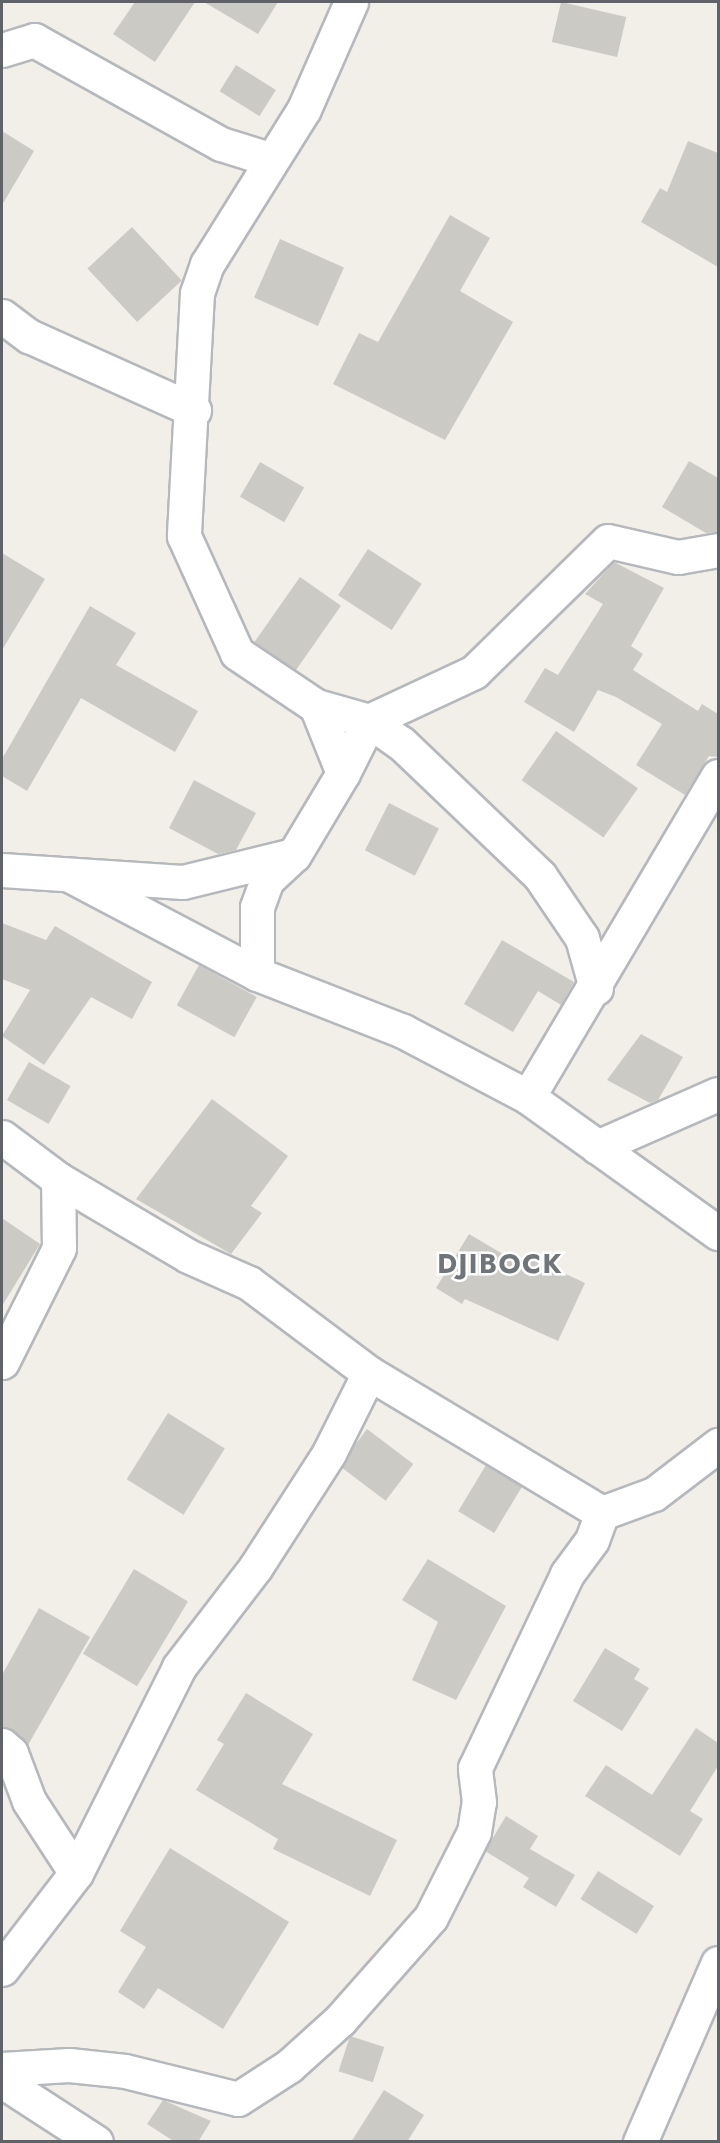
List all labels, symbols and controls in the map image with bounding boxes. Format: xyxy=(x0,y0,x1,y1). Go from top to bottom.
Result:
district label: DJIBOCK xyxy=(437,1248,563,1280)

